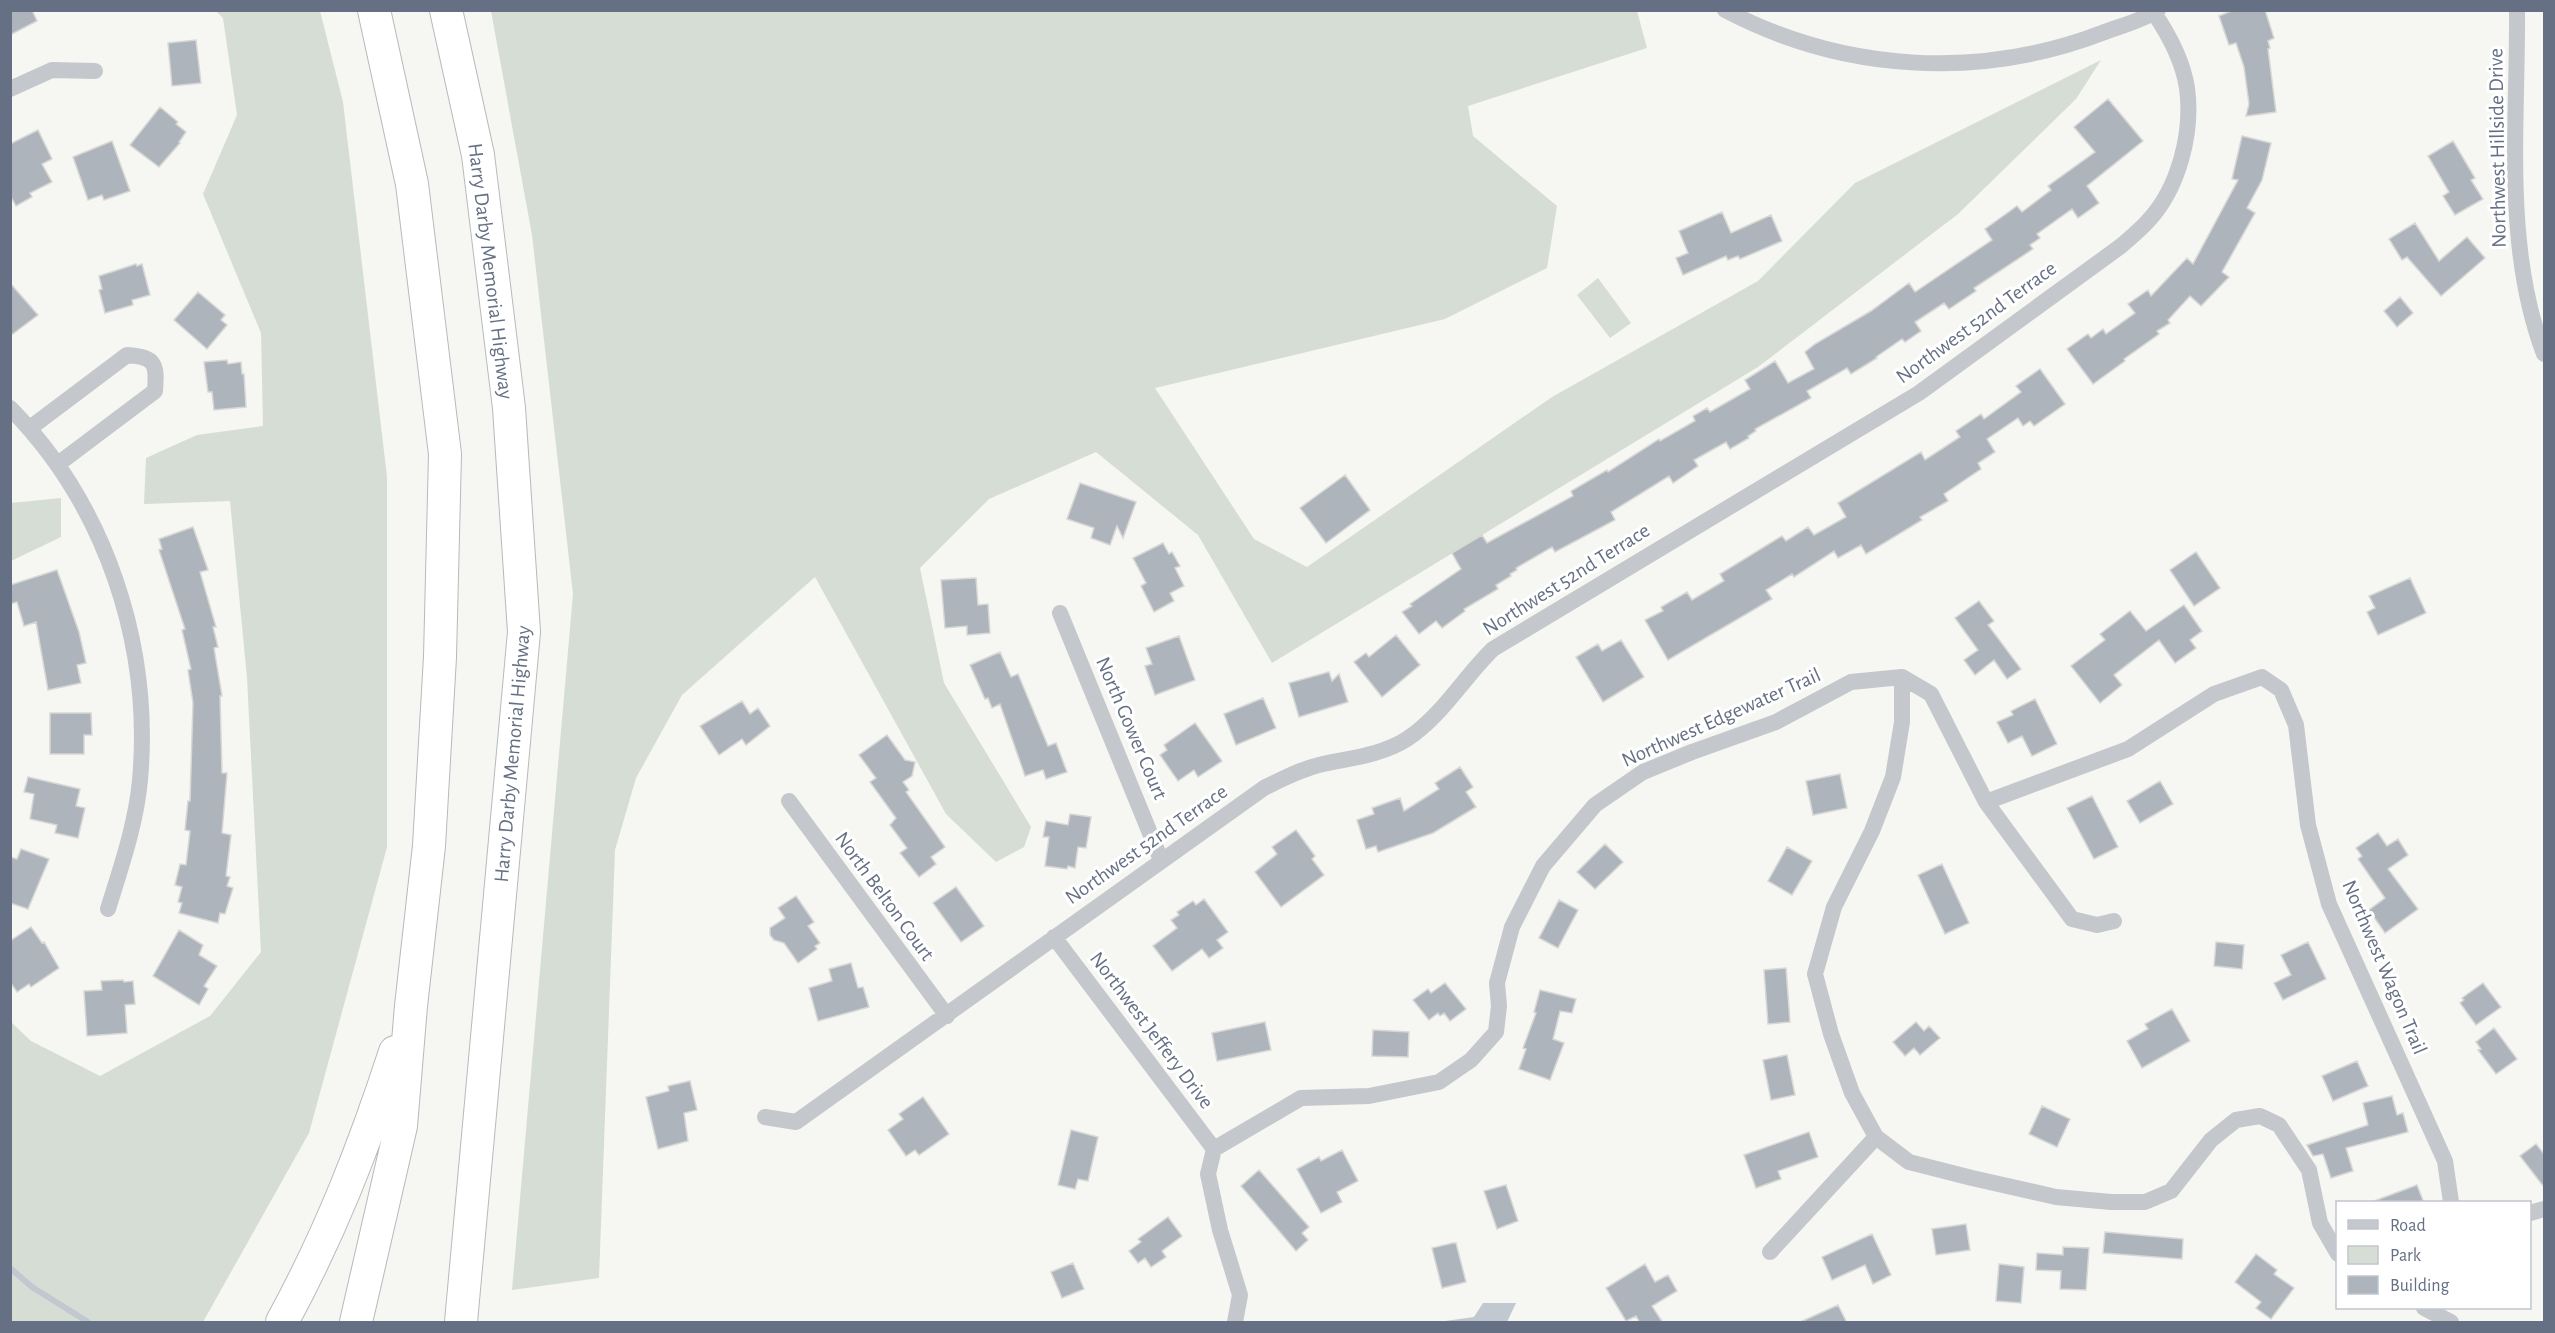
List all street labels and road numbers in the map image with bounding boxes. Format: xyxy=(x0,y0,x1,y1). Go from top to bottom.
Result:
street label: Northwest Hillside Drive xyxy=(2485,48,2510,248)
street label: Harry Darby Memorial Highway xyxy=(464,142,517,400)
street label: Northwest 52nd Terrace xyxy=(1892,257,2060,387)
street label: Northwest 52nd Terrace xyxy=(1479,520,1653,639)
street label: Harry Darby Memorial Highway xyxy=(491,625,534,883)
street label: North Gower Court xyxy=(1092,654,1171,803)
street label: Northwest Edgewater Trail xyxy=(1619,664,1824,771)
street label: Northwest 52nd Terrace xyxy=(1061,781,1231,908)
street label: North Belton Court xyxy=(831,828,938,965)
street label: Northwest Wagon Trail xyxy=(2338,877,2431,1057)
street label: Northwest Jeffery Drive xyxy=(1086,948,1217,1113)

